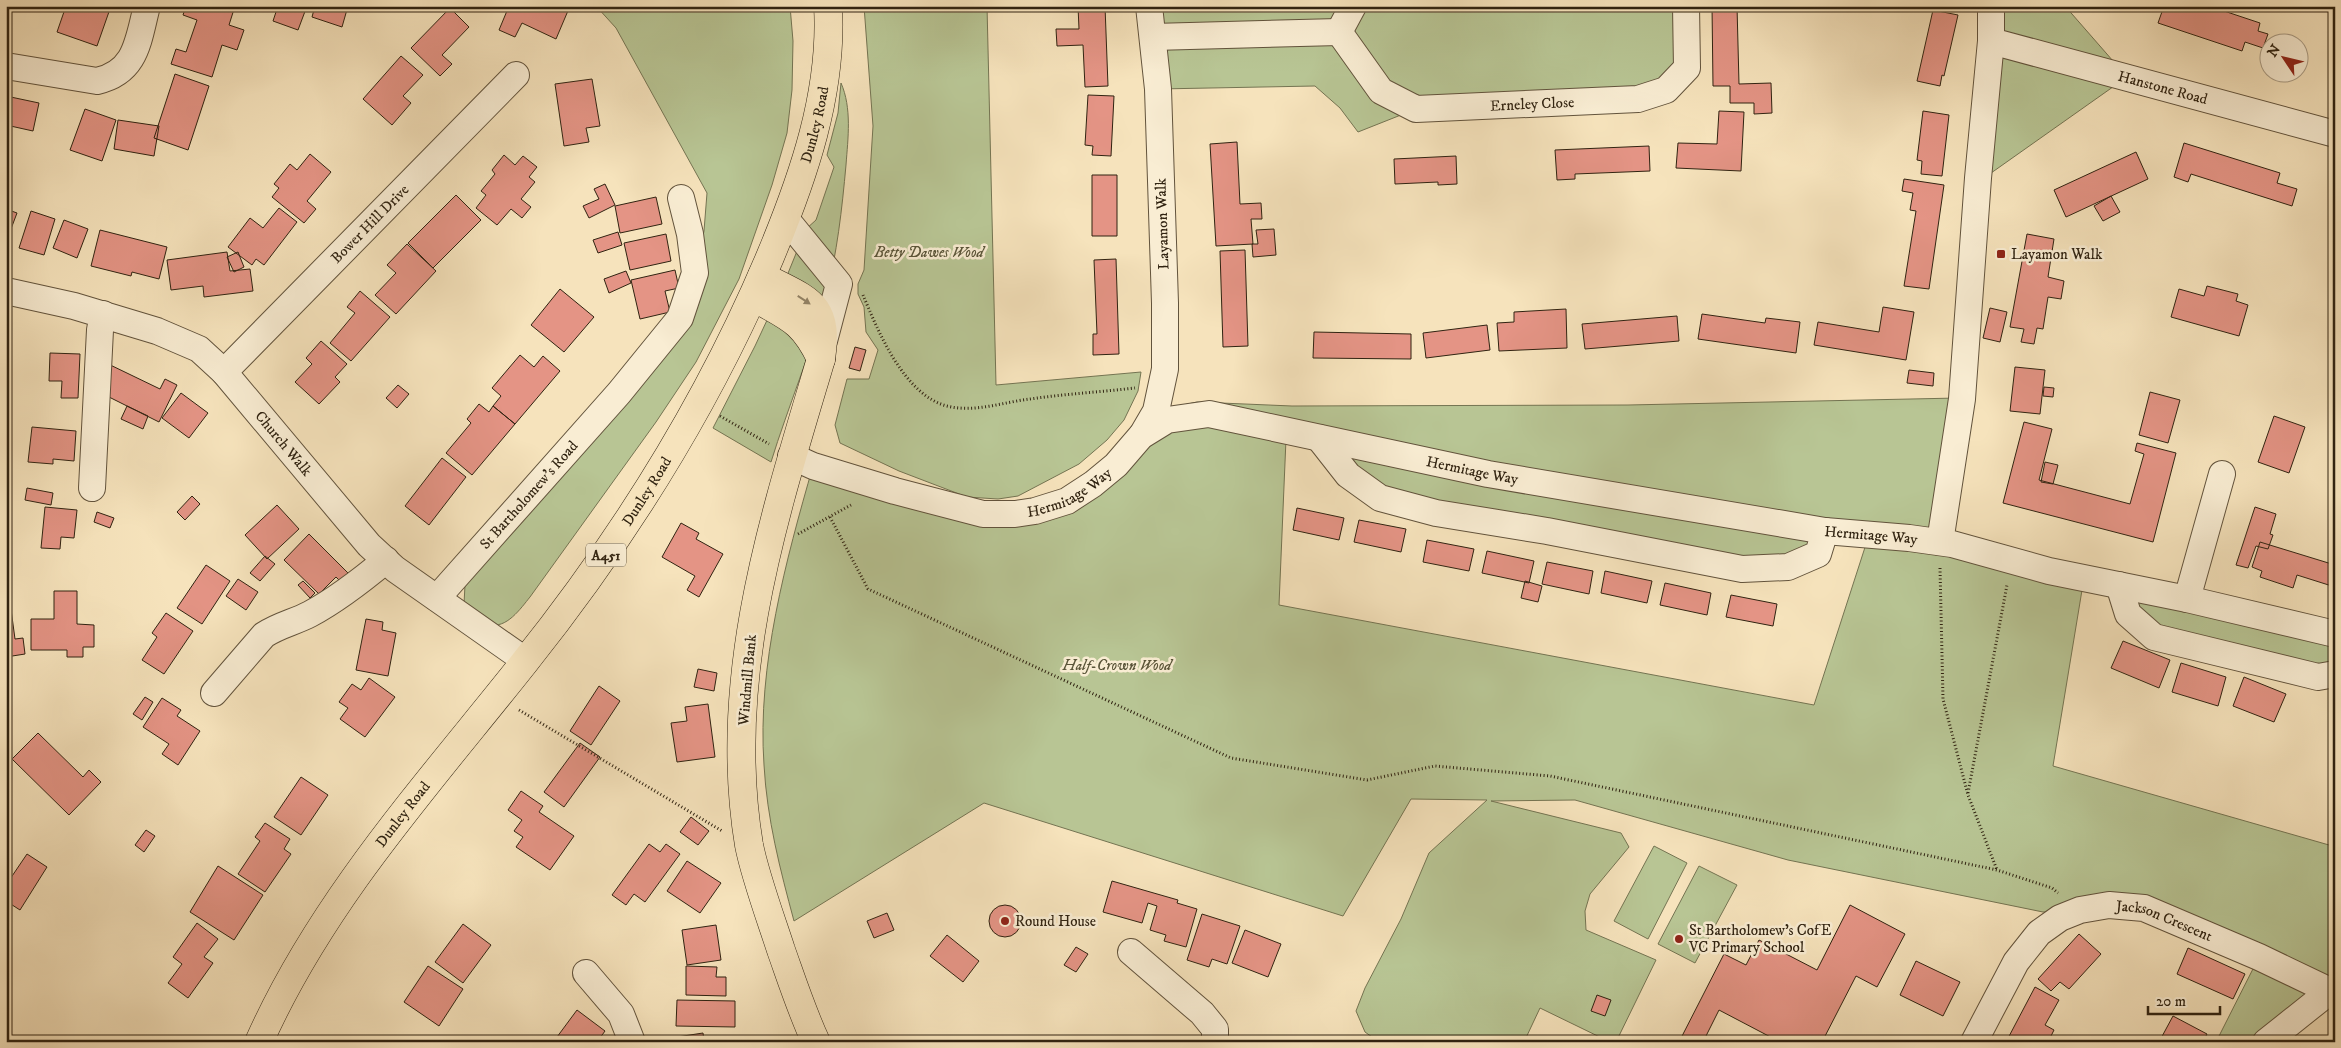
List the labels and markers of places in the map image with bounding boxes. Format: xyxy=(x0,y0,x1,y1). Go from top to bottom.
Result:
place label: Layamon Walk xyxy=(2011,245,2103,264)
marker: Layamon Walk xyxy=(1995,248,2007,260)
place label: Round House xyxy=(1015,912,1096,931)
marker: Round House xyxy=(999,915,1011,927)
place label: St Bartholomew's CofE VC Primary School xyxy=(1688,921,1832,957)
marker: St Bartholomew's CofE VC Primary School xyxy=(1673,933,1685,945)

